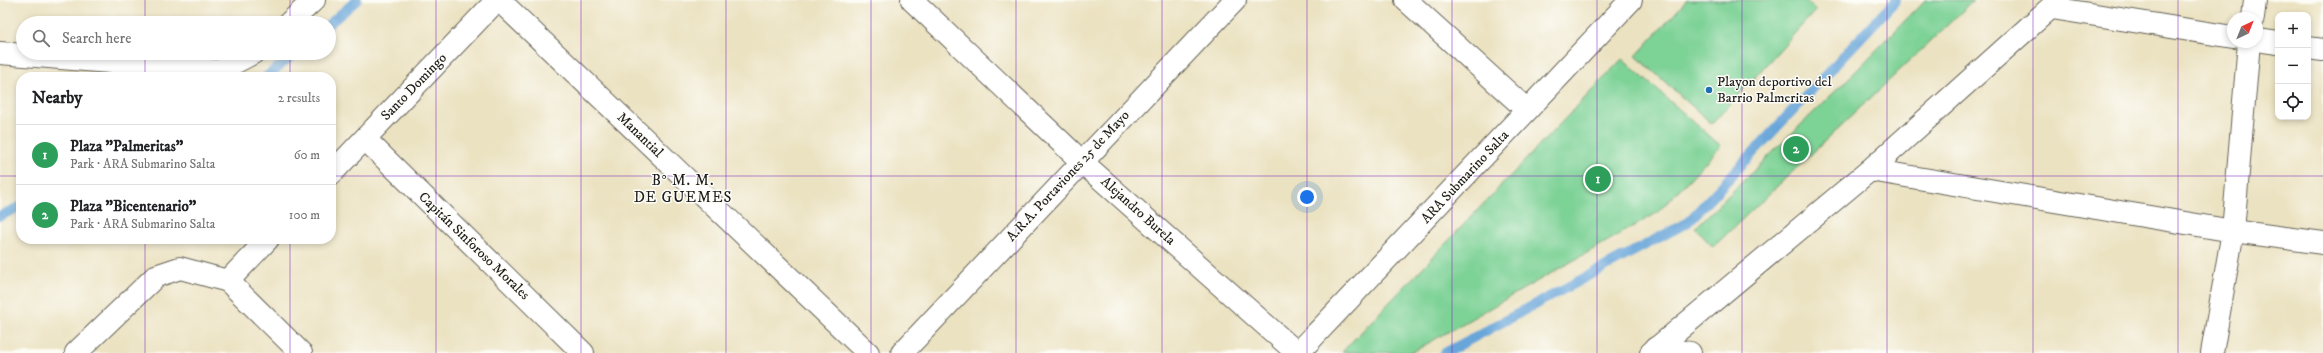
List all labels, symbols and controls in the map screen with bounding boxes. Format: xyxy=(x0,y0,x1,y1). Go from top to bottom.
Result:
north arrow xyxy=(2227,12,2263,48)
map controls xyxy=(2275,12,2311,120)
button: + xyxy=(2275,12,2311,48)
search box xyxy=(16,16,336,60)
icon: search xyxy=(30,27,52,49)
text: Search here xyxy=(62,29,131,48)
button: − xyxy=(2275,48,2311,84)
street label: Santo Domingo xyxy=(377,49,451,125)
place label: Playon deportivo del Barrio Palmeritas xyxy=(1717,73,1832,107)
button: locate xyxy=(2275,84,2311,120)
marker: Playon deportivo del Barrio Palmeritas xyxy=(1704,85,1714,95)
text: Nearby xyxy=(32,87,82,109)
text: 2 results xyxy=(278,90,320,106)
street label: A.R.A. Portaviones 25 de Mayo xyxy=(1002,106,1134,245)
street label: Manantial xyxy=(613,109,667,162)
street label: ARA Submarino Salta xyxy=(1417,127,1513,227)
pin: 2 xyxy=(1783,134,1809,164)
text: Plaza "Palmeritas" xyxy=(70,137,183,156)
text: 1 xyxy=(43,147,47,163)
text: 60 m xyxy=(294,147,320,163)
text: Park · ARA Submarino Salta xyxy=(70,156,215,172)
pin: 1 xyxy=(1585,164,1611,194)
district label: B° M. M. DE GUEMES xyxy=(634,171,732,207)
street label: Alejandro Burela xyxy=(1097,173,1179,249)
your location xyxy=(1297,187,1317,207)
street label: Capitán Sinforoso Morales xyxy=(415,188,534,304)
text: Plaza "Bicentenario" xyxy=(70,197,196,216)
text: 2 xyxy=(42,207,48,223)
text: 100 m xyxy=(289,207,320,223)
text: Park · ARA Submarino Salta xyxy=(70,216,215,232)

